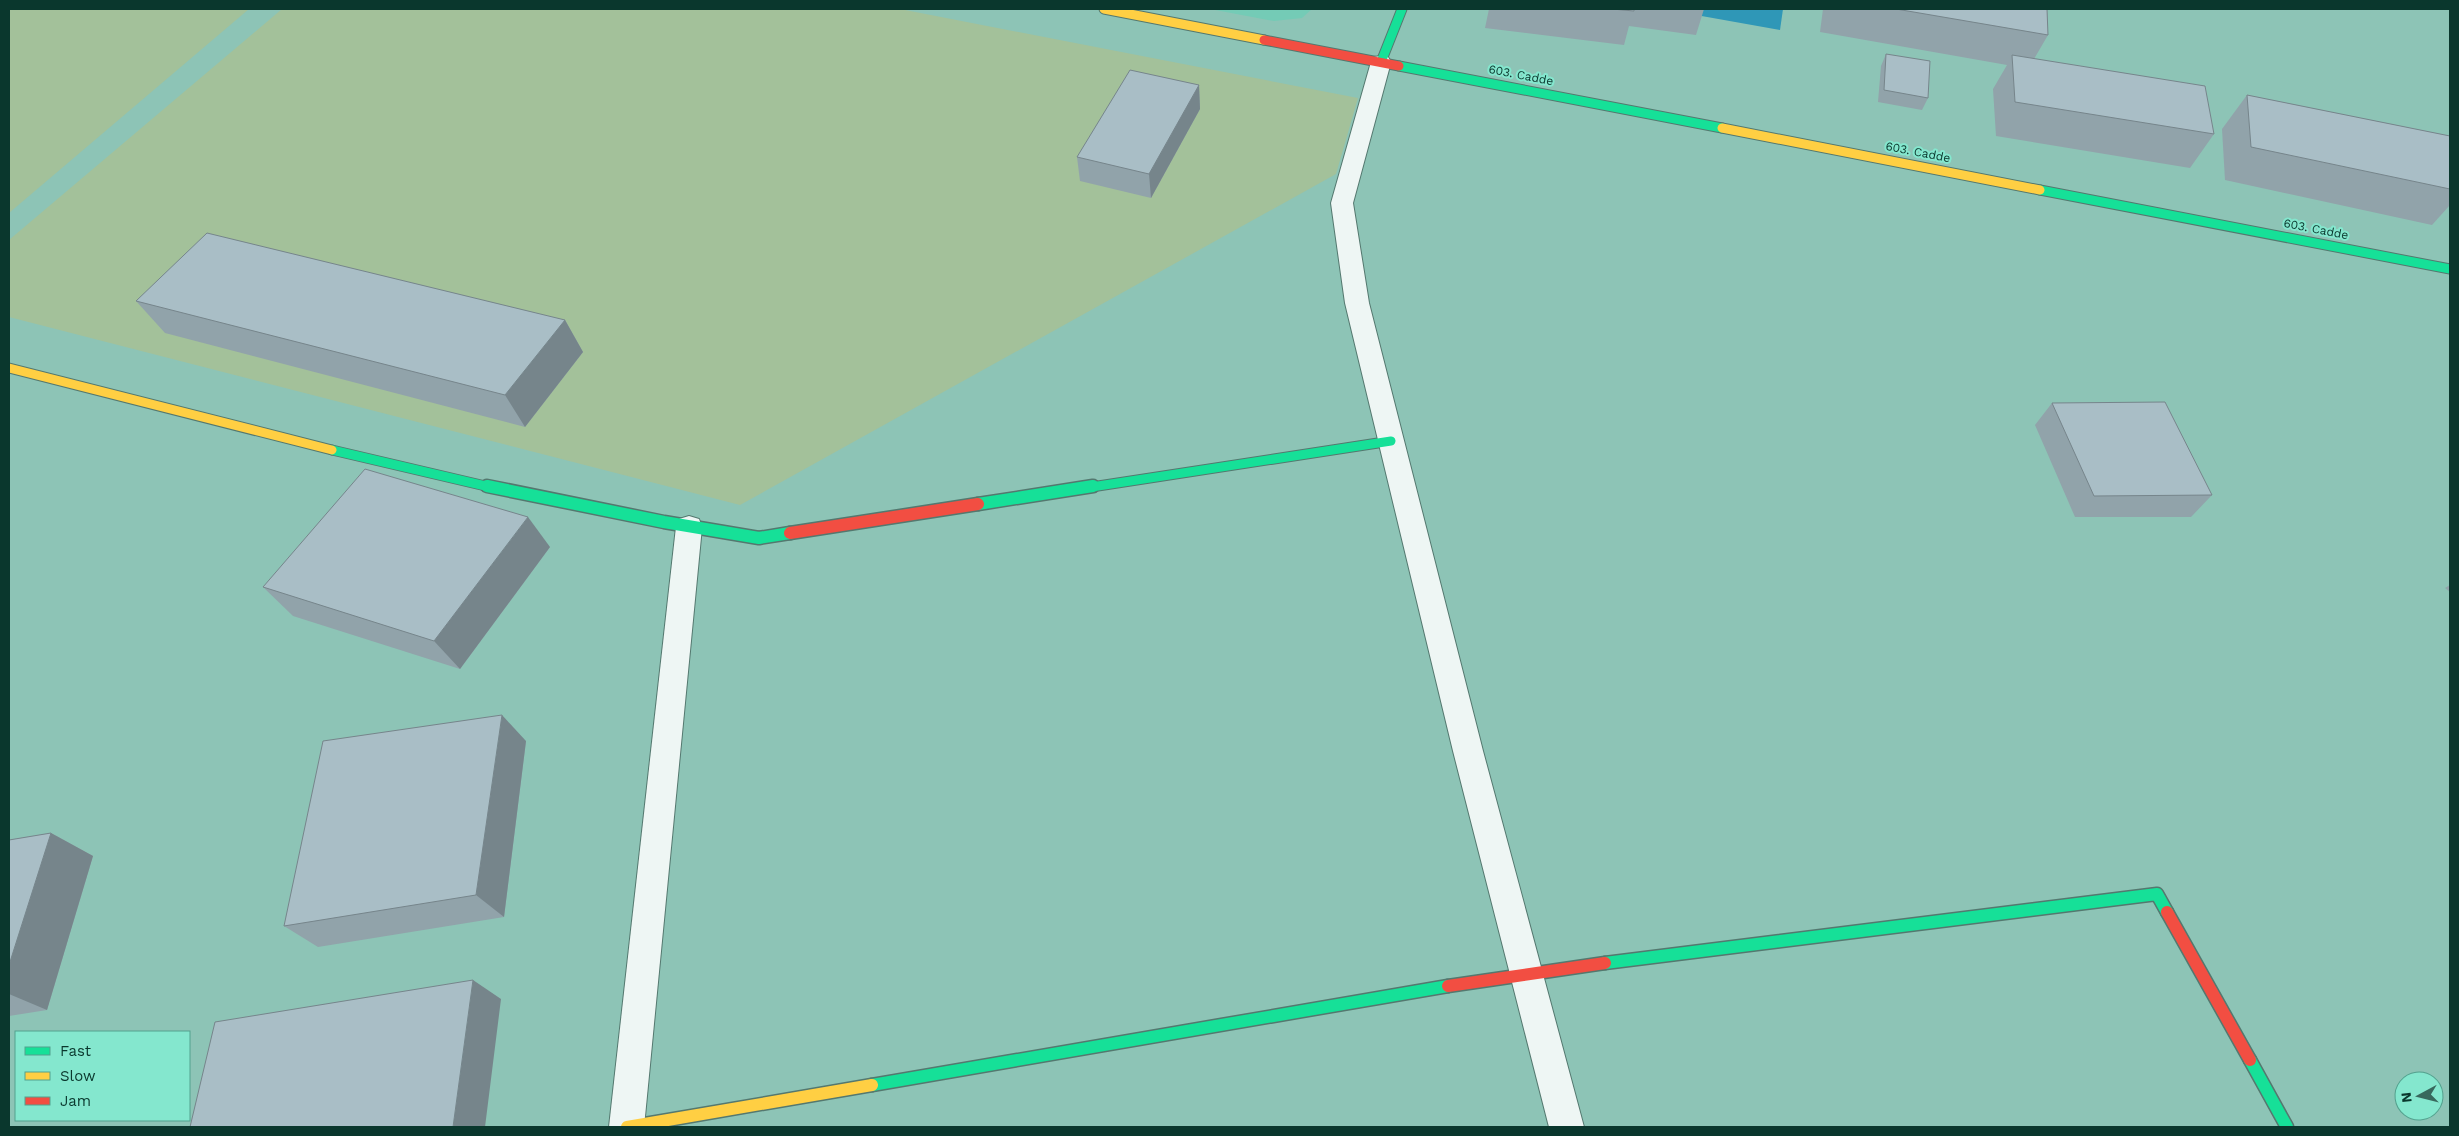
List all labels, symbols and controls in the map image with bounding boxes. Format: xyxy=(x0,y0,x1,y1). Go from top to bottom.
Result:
street label: 603. Cadde xyxy=(1487,62,1555,88)
street label: 603. Cadde xyxy=(1884,139,1952,165)
street label: 603. Cadde xyxy=(2282,216,2350,242)
legend xyxy=(15,1031,190,1121)
text: Fast xyxy=(60,1042,92,1060)
text: Slow xyxy=(60,1067,96,1085)
north arrow xyxy=(2394,1071,2444,1121)
text: N xyxy=(2398,1091,2415,1104)
text: Jam xyxy=(60,1092,91,1110)

